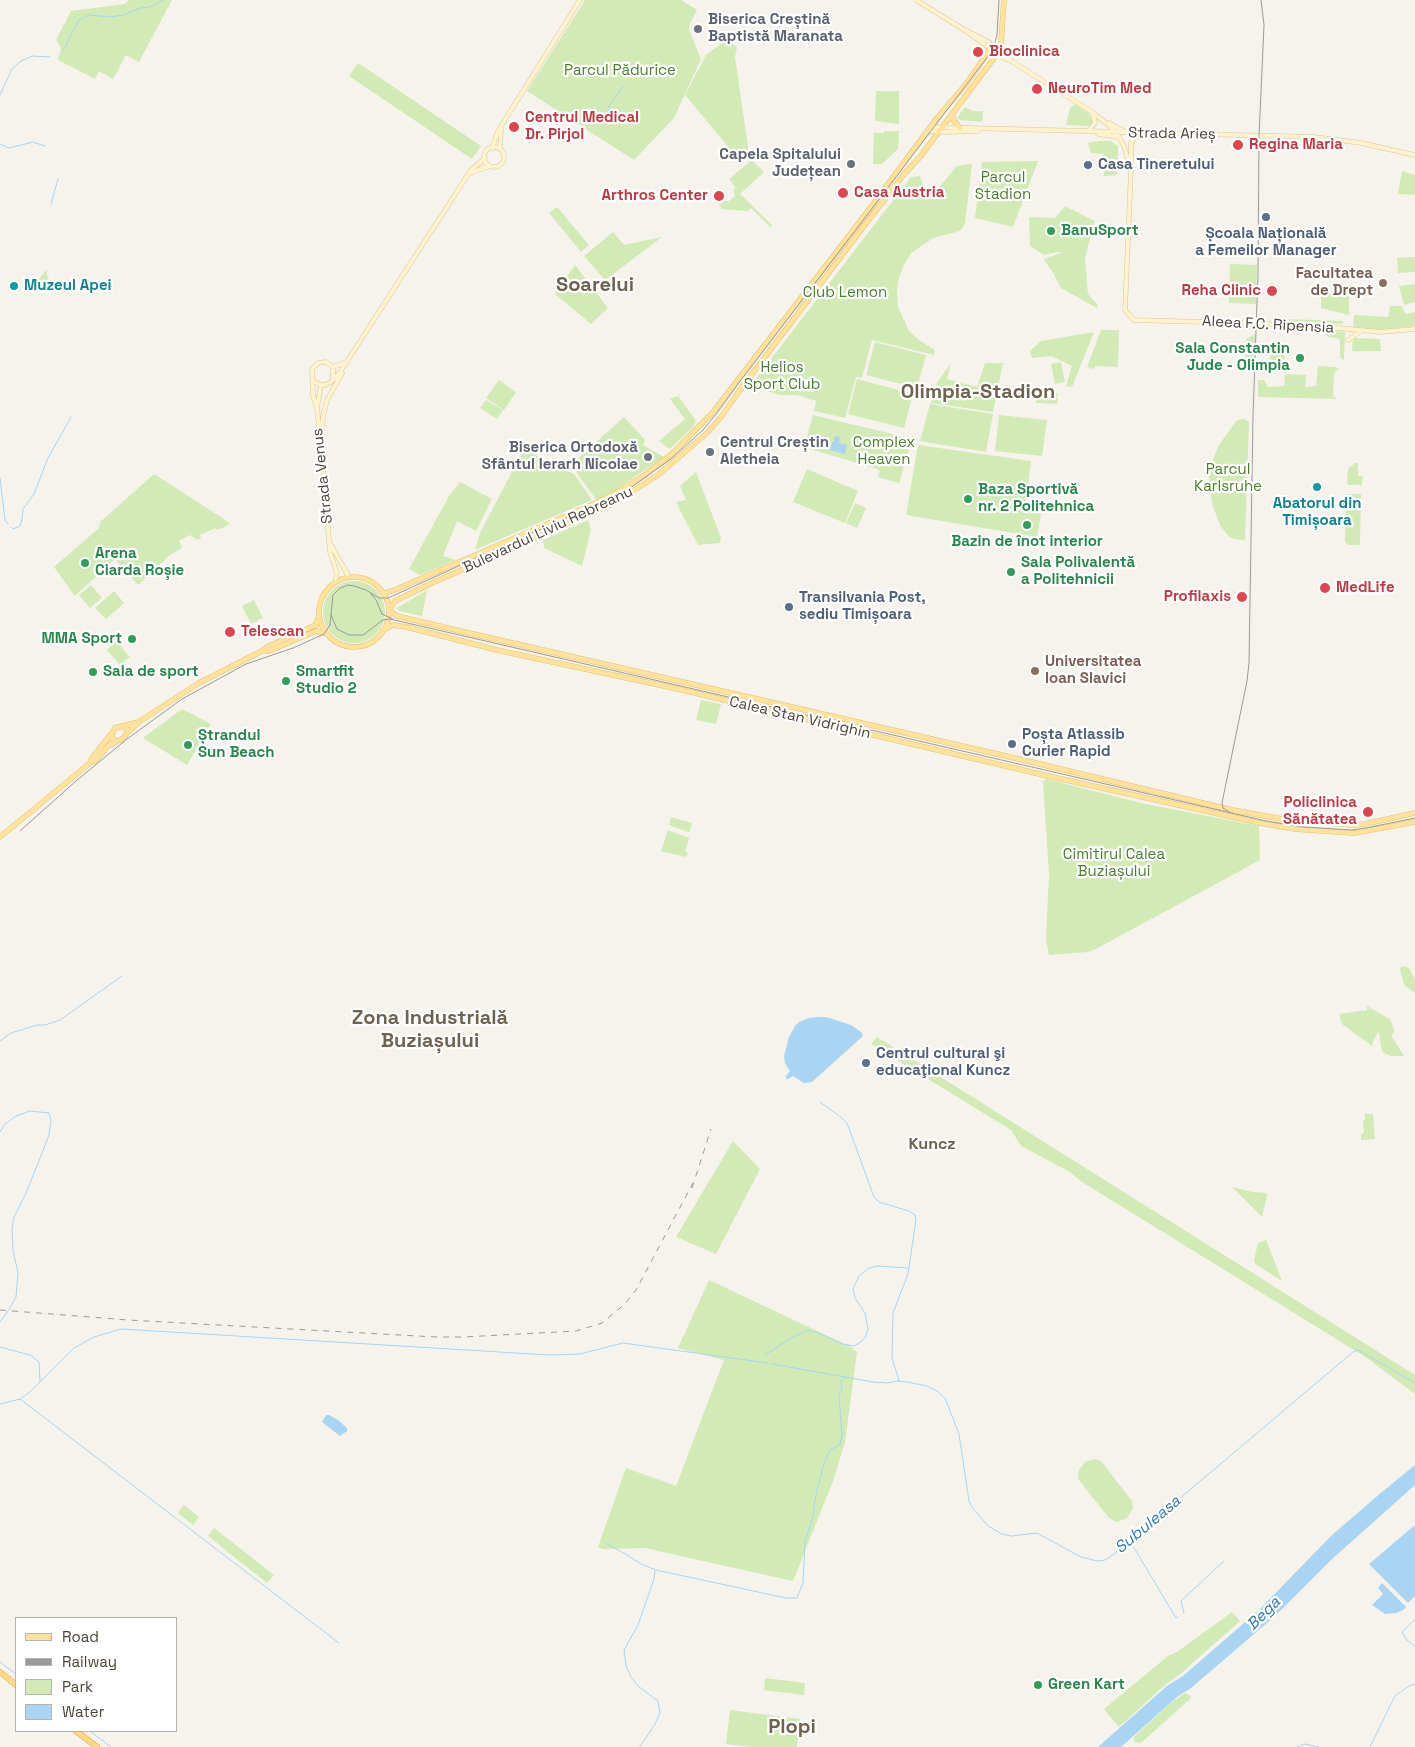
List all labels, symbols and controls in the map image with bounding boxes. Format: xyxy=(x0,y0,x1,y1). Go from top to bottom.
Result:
place label: Biserica Creștină Baptistă Maranata xyxy=(708,11,843,46)
marker: Biserica Creștină Baptistă Maranata xyxy=(692,23,704,35)
place label: Bioclinica xyxy=(989,43,1060,61)
marker: Bioclinica xyxy=(971,45,985,59)
park label: Parcul Pădurice xyxy=(564,62,676,80)
place label: NeuroTim Med xyxy=(1048,80,1151,98)
marker: NeuroTim Med xyxy=(1030,82,1044,96)
place label: Centrul Medical Dr. Pirjol xyxy=(525,109,639,144)
marker: Centrul Medical Dr. Pirjol xyxy=(507,120,521,134)
street label: Strada Arieș xyxy=(1128,124,1216,144)
place label: Regina Maria xyxy=(1249,136,1343,154)
marker: Regina Maria xyxy=(1231,138,1245,152)
place label: Capela Spitalului Județean xyxy=(719,146,841,181)
place label: Casa Tineretului xyxy=(1098,156,1214,174)
marker: Capela Spitalului Județean xyxy=(845,158,857,170)
marker: Casa Tineretului xyxy=(1082,159,1094,171)
park label: Parcul Stadion xyxy=(975,169,1031,204)
place label: Casa Austria xyxy=(854,184,944,202)
marker: Casa Austria xyxy=(836,186,850,200)
place label: Arthros Center xyxy=(601,187,708,205)
marker: Arthros Center xyxy=(712,189,726,203)
marker: Școala Națională a Femeilor Manager xyxy=(1260,211,1272,223)
place label: BanuSport xyxy=(1061,222,1139,240)
marker: BanuSport xyxy=(1045,225,1057,237)
place label: Școala Națională a Femeilor Manager xyxy=(1195,225,1337,260)
place label: Facultatea de Drept xyxy=(1296,265,1373,300)
district label: Soarelui xyxy=(556,274,634,298)
place label: Muzeul Apei xyxy=(24,277,112,295)
marker: Facultatea de Drept xyxy=(1377,277,1389,289)
marker: Muzeul Apei xyxy=(8,280,20,292)
place label: Reha Clinic xyxy=(1181,282,1261,300)
park label: Club Lemon xyxy=(803,284,887,302)
marker: Reha Clinic xyxy=(1265,284,1279,298)
street label: Aleea F.C. Ripensia xyxy=(1202,313,1334,337)
place label: Sala Constantin Jude - Olimpia xyxy=(1175,340,1290,375)
marker: Sala Constantin Jude - Olimpia xyxy=(1294,352,1306,364)
park label: Helios Sport Club xyxy=(744,359,820,394)
district label: Olimpia-Stadion xyxy=(901,381,1055,405)
street label: Strada Venus xyxy=(309,427,337,525)
place label: Centrul Creștin Aletheia xyxy=(720,434,829,469)
park label: Complex Heaven xyxy=(853,434,915,469)
place label: Biserica Ortodoxă Sfântul Ierarh Nicolae xyxy=(482,439,638,474)
marker: Centrul Creștin Aletheia xyxy=(704,446,716,458)
marker: Biserica Ortodoxă Sfântul Ierarh Nicolae xyxy=(642,451,654,463)
park label: Parcul Karlsruhe xyxy=(1194,461,1262,496)
place label: Baza Sportivă nr. 2 Politehnica xyxy=(978,481,1094,516)
marker: Abatorul din Timișoara xyxy=(1311,481,1323,493)
street label: Bulevardul Liviu Rebreanu xyxy=(460,483,636,577)
marker: Baza Sportivă nr. 2 Politehnica xyxy=(962,493,974,505)
place label: Abatorul din Timișoara xyxy=(1273,495,1361,530)
marker: Bazin de înot interior xyxy=(1021,519,1033,531)
place label: Bazin de înot interior xyxy=(951,533,1103,551)
place label: Arena Ciarda Roșie xyxy=(95,545,184,580)
place label: Sala Polivalentă a Politehnicii xyxy=(1021,554,1135,589)
marker: Arena Ciarda Roșie xyxy=(79,557,91,569)
marker: Sala Polivalentă a Politehnicii xyxy=(1005,566,1017,578)
place label: MedLife xyxy=(1336,579,1395,597)
marker: MedLife xyxy=(1318,581,1332,595)
place label: Profilaxis xyxy=(1164,588,1231,606)
place label: Transilvania Post, sediu Timișoara xyxy=(799,589,926,624)
marker: Profilaxis xyxy=(1235,590,1249,604)
marker: Transilvania Post, sediu Timișoara xyxy=(783,601,795,613)
place label: Telescan xyxy=(241,623,304,641)
marker: Telescan xyxy=(223,625,237,639)
place label: MMA Sport xyxy=(42,630,122,648)
marker: MMA Sport xyxy=(126,633,138,645)
place label: Universitatea Ioan Slavici xyxy=(1045,653,1141,688)
place label: Sala de sport xyxy=(103,663,199,681)
place label: Smartfit Studio 2 xyxy=(296,663,357,698)
marker: Universitatea Ioan Slavici xyxy=(1029,665,1041,677)
marker: Sala de sport xyxy=(87,666,99,678)
marker: Smartfit Studio 2 xyxy=(280,675,292,687)
street label: Calea Stan Vidrighin xyxy=(727,693,873,743)
place label: Poșta Atlassib Curier Rapid xyxy=(1022,726,1125,761)
place label: Ștrandul Sun Beach xyxy=(198,727,275,762)
marker: Poșta Atlassib Curier Rapid xyxy=(1006,738,1018,750)
marker: Ștrandul Sun Beach xyxy=(182,739,194,751)
place label: Policlinica Sănătatea xyxy=(1283,794,1357,829)
marker: Policlinica Sănătatea xyxy=(1361,805,1375,819)
park label: Cimitirul Calea Buziașului xyxy=(1063,846,1165,881)
district label: Zona Industrială Buziașului xyxy=(352,1007,508,1054)
place label: Centrul cultural şi educaţional Kuncz xyxy=(876,1045,1010,1080)
marker: Centrul cultural şi educaţional Kuncz xyxy=(860,1057,872,1069)
district label: Kuncz xyxy=(908,1135,956,1155)
water label: Subuleasa xyxy=(1111,1492,1185,1558)
water label: Bega xyxy=(1243,1593,1285,1635)
legend xyxy=(15,1617,178,1732)
text: Road xyxy=(62,1627,99,1646)
text: Railway xyxy=(62,1652,117,1671)
place label: Green Kart xyxy=(1048,1676,1125,1694)
text: Park xyxy=(62,1677,93,1696)
marker: Green Kart xyxy=(1032,1679,1044,1691)
text: Water xyxy=(62,1702,104,1721)
district label: Plopi xyxy=(768,1716,816,1740)

